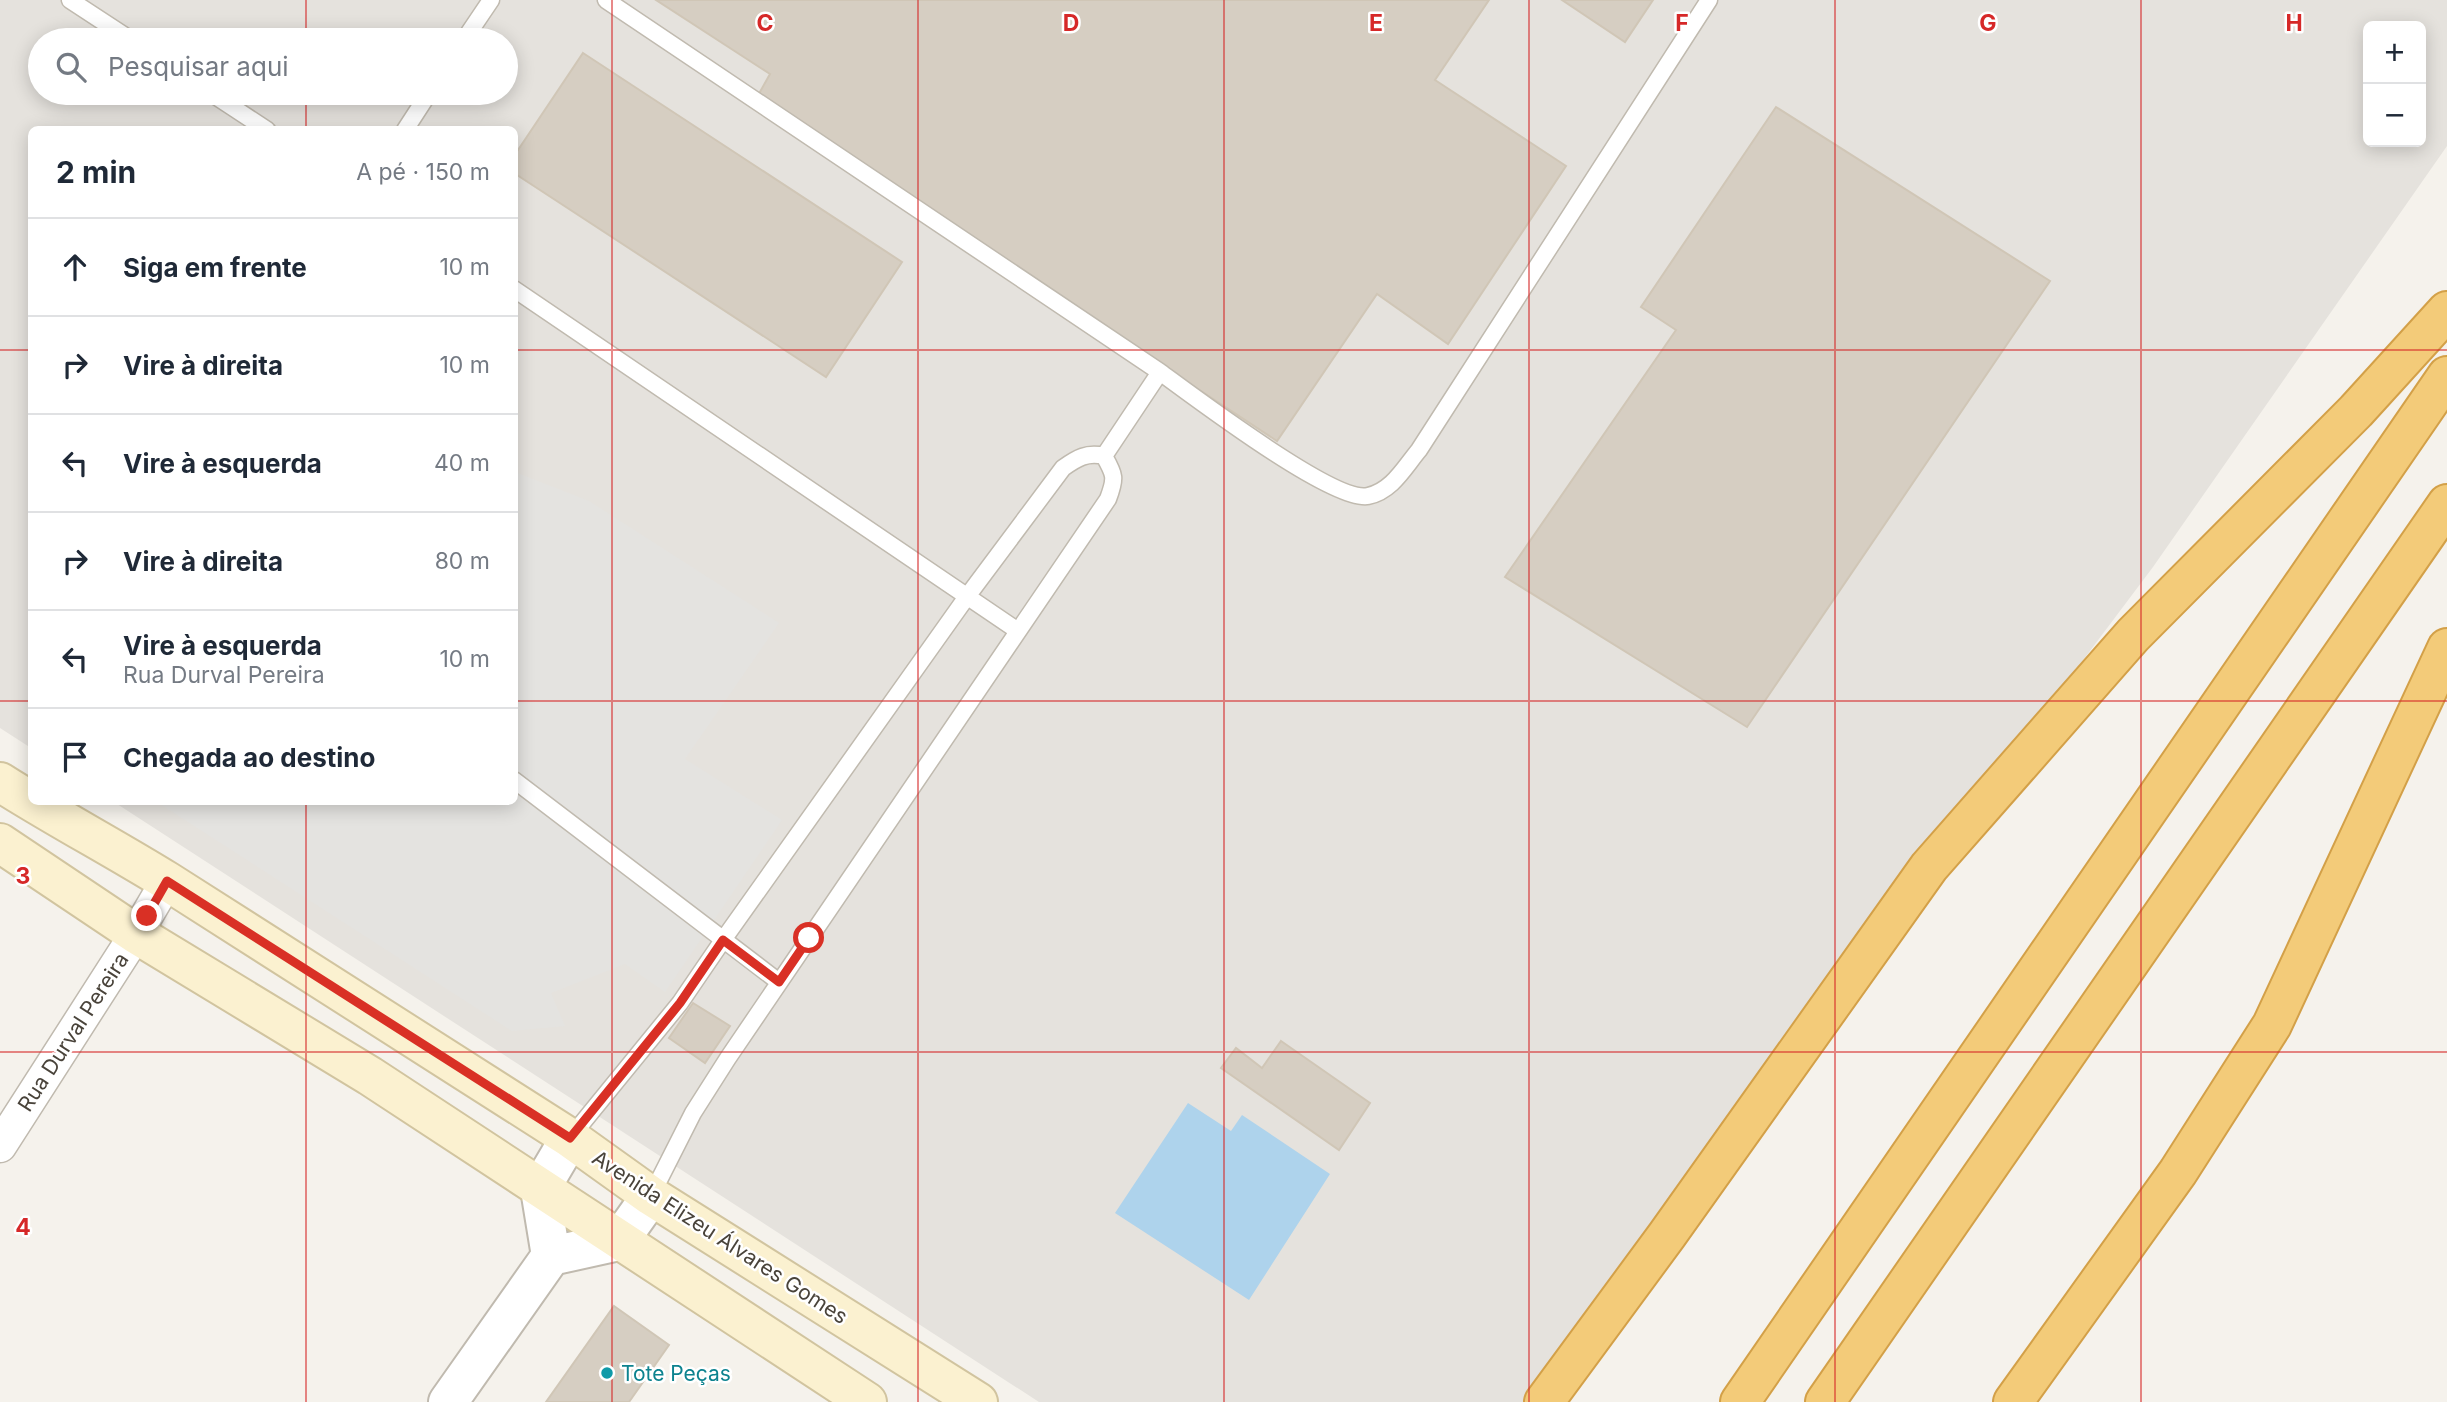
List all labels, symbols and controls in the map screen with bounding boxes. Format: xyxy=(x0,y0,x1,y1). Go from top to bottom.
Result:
text: C xyxy=(756,9,774,37)
text: D xyxy=(1063,9,1079,37)
text: E xyxy=(1369,9,1383,37)
text: F xyxy=(1675,9,1689,37)
text: G xyxy=(1979,9,1997,37)
text: H xyxy=(2285,9,2303,37)
map controls xyxy=(2363,21,2426,147)
button: + xyxy=(2363,21,2426,84)
search box xyxy=(28,28,518,105)
icon: search xyxy=(52,48,90,86)
text: Pesquisar aqui xyxy=(108,51,289,82)
button: − xyxy=(2363,84,2426,147)
text: 2 min xyxy=(56,154,136,190)
text: A pé · 150 m xyxy=(356,158,490,186)
icon: ahead xyxy=(56,248,94,286)
text: Siga em frente xyxy=(123,252,307,283)
text: 10 m xyxy=(440,253,490,281)
icon: right xyxy=(56,346,94,384)
text: Vire à direita xyxy=(123,350,283,381)
text: 10 m xyxy=(440,351,490,379)
icon: left xyxy=(56,444,94,482)
text: Vire à esquerda xyxy=(123,448,322,479)
text: 40 m xyxy=(434,449,490,477)
icon: right xyxy=(56,542,94,580)
text: Vire à direita xyxy=(123,546,283,577)
text: 80 m xyxy=(435,547,490,575)
text: Vire à esquerda xyxy=(123,630,322,661)
icon: left xyxy=(56,640,94,678)
text: 10 m xyxy=(440,645,490,673)
text: Rua Durval Pereira xyxy=(123,661,325,689)
icon: arrive xyxy=(56,738,94,776)
text: Chegada ao destino xyxy=(123,742,375,773)
text: 3 xyxy=(16,862,30,890)
route end xyxy=(131,900,162,931)
route start xyxy=(793,922,824,953)
street label: Rua Durval Pereira xyxy=(12,948,134,1116)
street label: Avenida Elizeu Álvares Gomes xyxy=(588,1144,853,1329)
text: 4 xyxy=(15,1213,31,1241)
place label: Tote Peças xyxy=(621,1361,731,1386)
marker: Tote Peças xyxy=(599,1365,615,1381)

